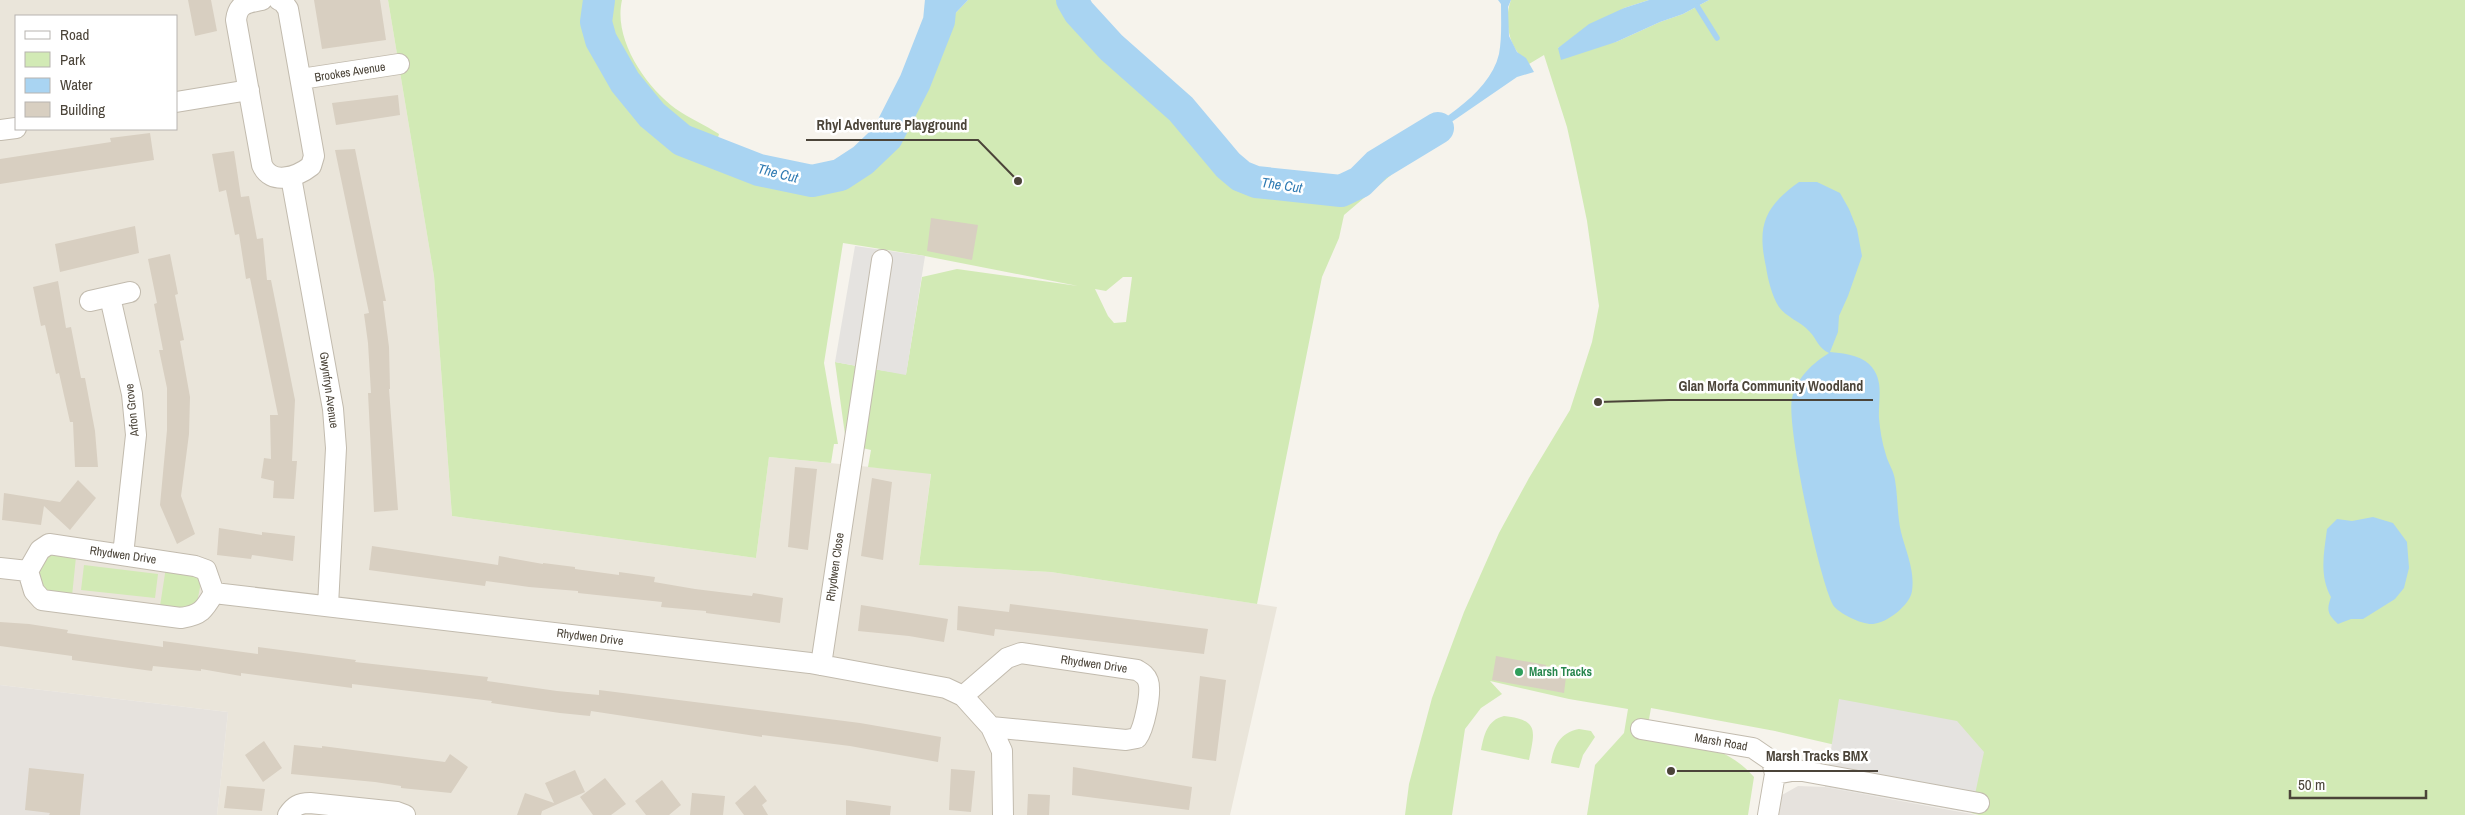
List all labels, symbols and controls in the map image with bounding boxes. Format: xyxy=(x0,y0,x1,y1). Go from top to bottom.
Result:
legend xyxy=(15,15,178,130)
text: Road xyxy=(60,24,89,45)
text: Park xyxy=(60,49,86,70)
street label: Brookes Avenue xyxy=(313,59,387,85)
text: Water xyxy=(60,74,92,95)
text: Building xyxy=(60,99,105,120)
callout: Rhyl Adventure Playground xyxy=(806,111,978,140)
text: Rhyl Adventure Playground xyxy=(817,116,967,134)
water label: The Cut xyxy=(756,159,801,187)
water label: The Cut xyxy=(1261,173,1304,197)
street label: Gwynfryn Avenue xyxy=(316,351,342,429)
callout: Glan Morfa Community Woodland xyxy=(1669,371,1873,400)
text: Glan Morfa Community Woodland xyxy=(1679,377,1863,395)
street label: Arfon Grove xyxy=(121,383,143,438)
street label: Rhydwen Close xyxy=(822,532,848,602)
street label: Rhydwen Drive xyxy=(89,542,157,568)
street label: Rhydwen Drive xyxy=(556,625,624,649)
street label: Rhydwen Drive xyxy=(1060,651,1128,677)
place label: Marsh Tracks xyxy=(1529,664,1592,680)
marker: Marsh Tracks xyxy=(1513,666,1525,678)
street label: Marsh Road xyxy=(1693,729,1749,755)
callout: Marsh Tracks BMX xyxy=(1756,742,1878,771)
text: Marsh Tracks BMX xyxy=(1766,747,1868,765)
scale bar xyxy=(2290,768,2426,800)
text: 50 m xyxy=(2298,774,2325,795)

